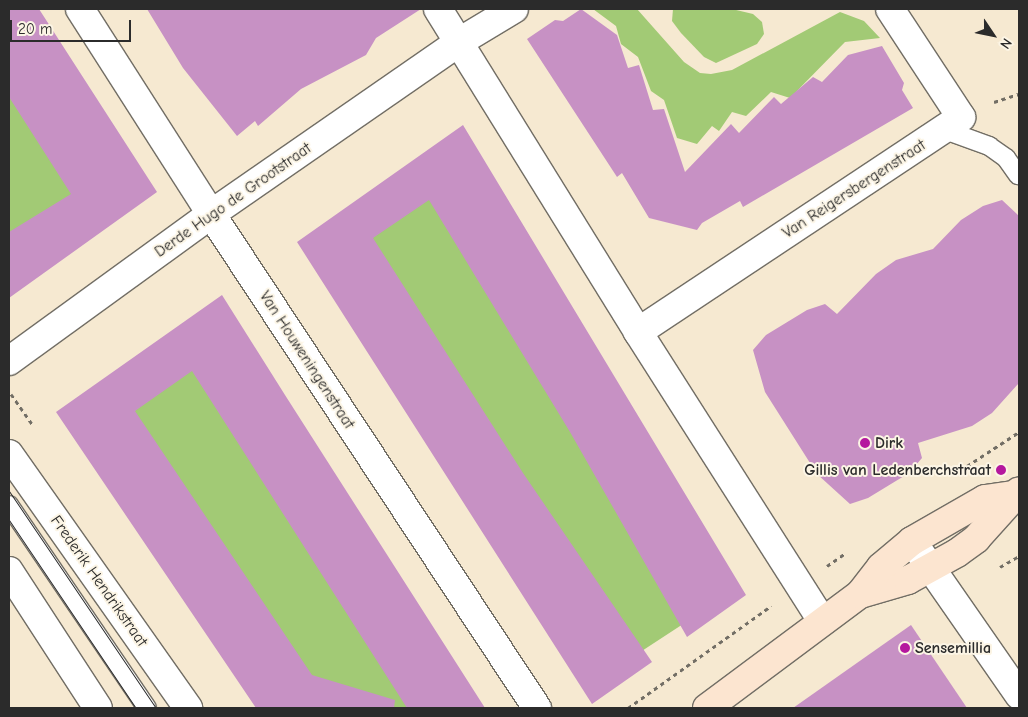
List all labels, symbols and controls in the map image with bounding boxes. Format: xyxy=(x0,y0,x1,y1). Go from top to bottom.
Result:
scale bar xyxy=(12,10,134,42)
north arrow xyxy=(968,10,1018,60)
text: 20 m xyxy=(18,20,52,38)
text: N xyxy=(996,35,1015,52)
street label: Van Reigersbergenstraat xyxy=(779,136,929,242)
street label: Derde Hugo de Grootstraat xyxy=(151,139,315,261)
street label: Van Houweningenstraat xyxy=(255,287,359,433)
place label: Dirk xyxy=(875,433,903,453)
marker: Dirk xyxy=(859,437,871,449)
place label: Gillis van Ledenberchstraat xyxy=(804,460,991,480)
marker: Gillis van Ledenberchstraat xyxy=(995,464,1007,476)
street label: Frederik Hendrikstraat xyxy=(46,512,152,650)
place label: Sensemillia xyxy=(915,638,991,658)
marker: Sensemillia xyxy=(899,642,911,654)

